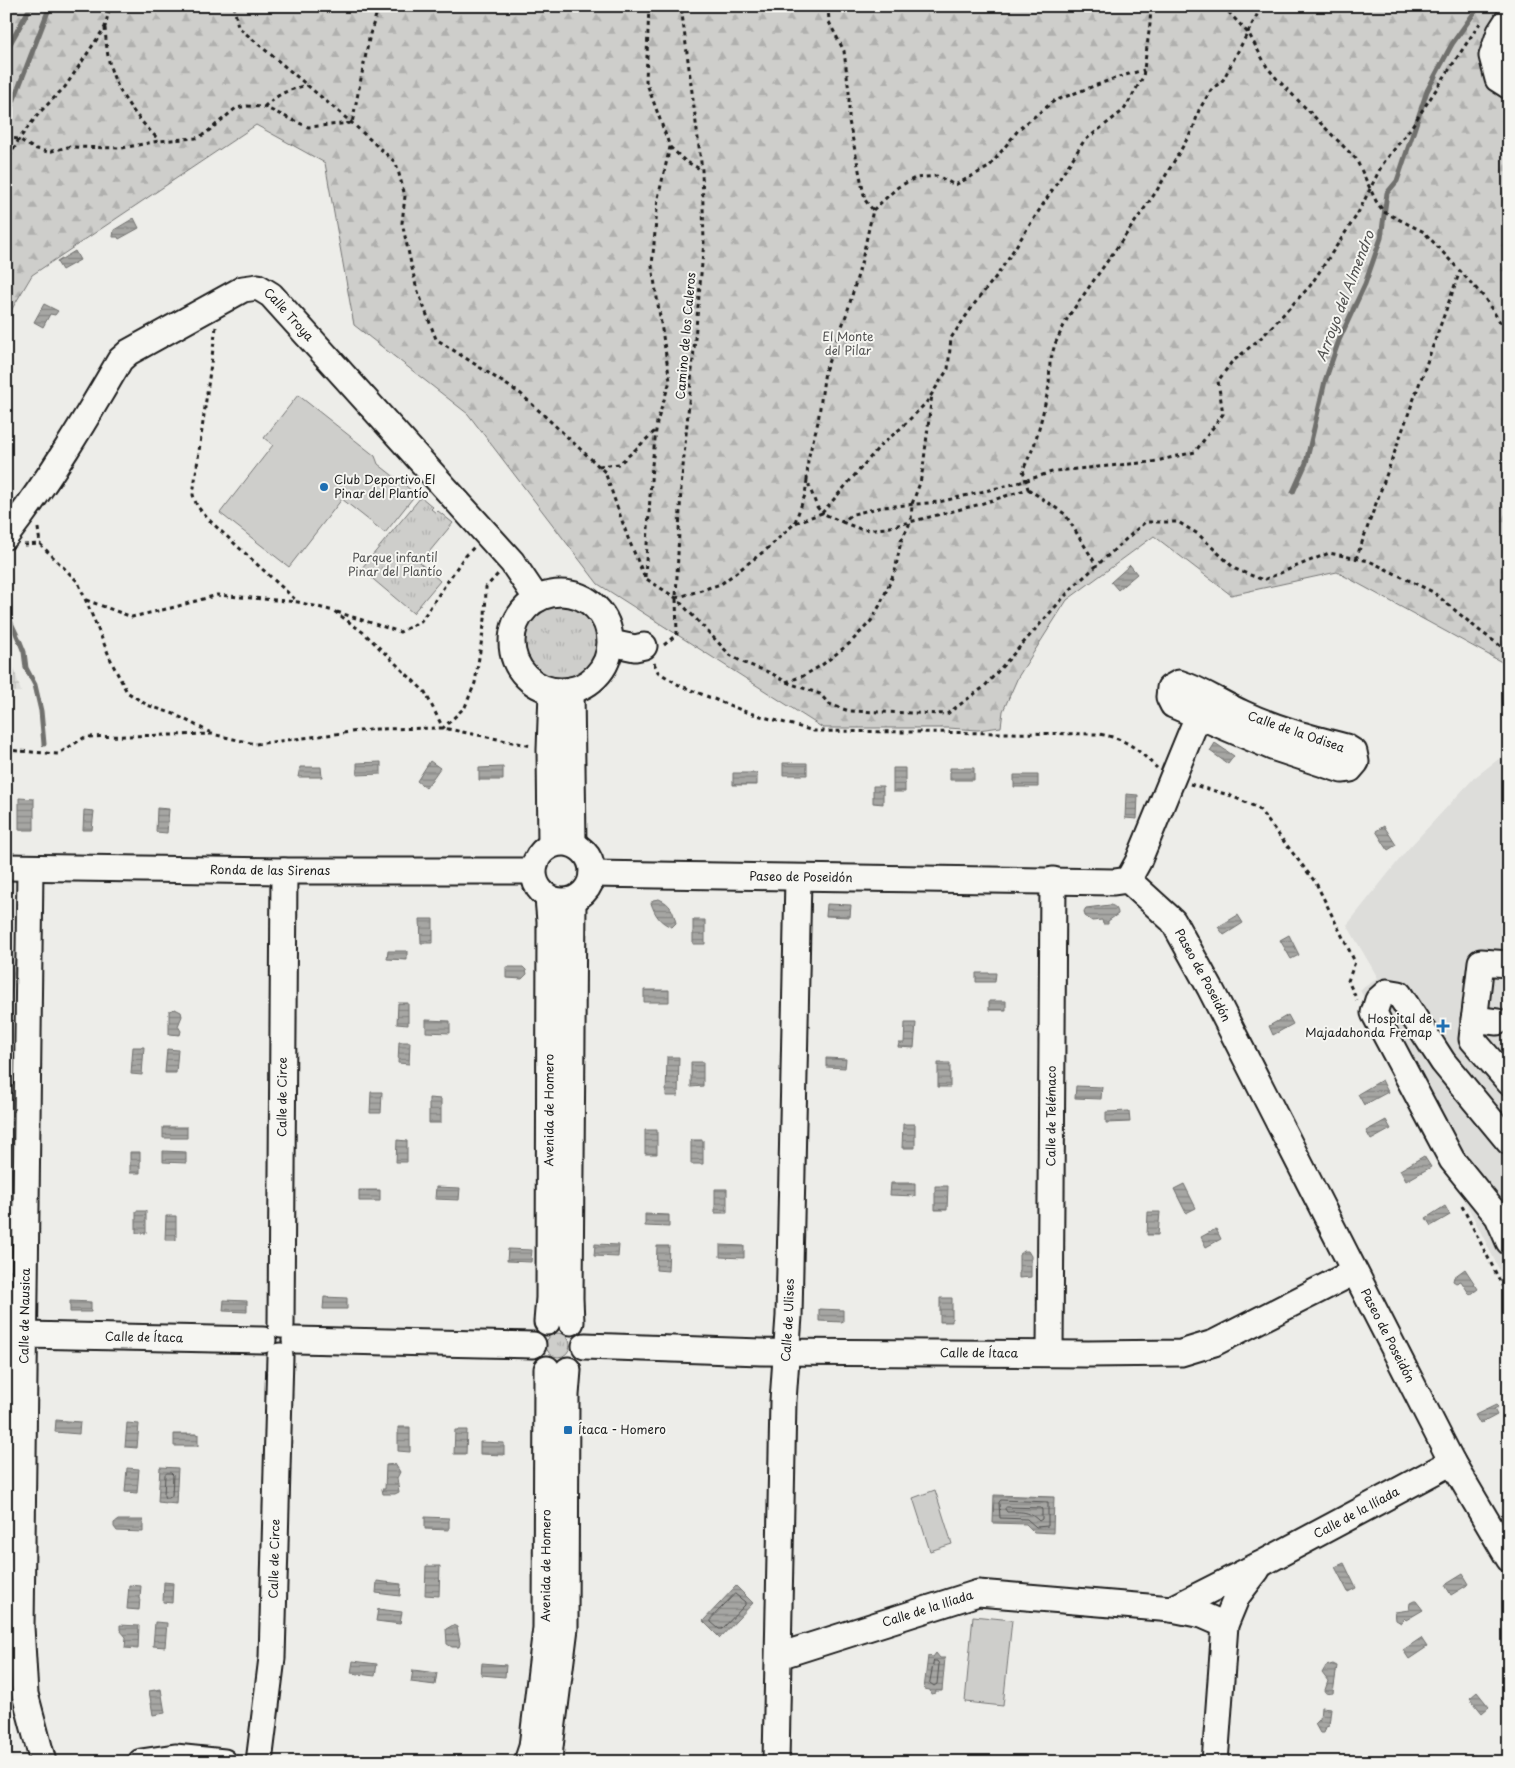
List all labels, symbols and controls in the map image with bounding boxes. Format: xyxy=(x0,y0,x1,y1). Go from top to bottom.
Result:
water label: Arroyo del Almendro xyxy=(1310,226,1380,364)
street label: Camino de los Caleros xyxy=(670,271,700,400)
street label: Calle Troya xyxy=(261,283,319,345)
park label: El Monte del Pilar xyxy=(822,327,874,359)
place label: Club Deportivo El Pinar del Plantío xyxy=(334,470,435,502)
marker: Club Deportivo El Pinar del Plantío xyxy=(318,481,330,493)
park label: Parque infantil Pinar del Plantío xyxy=(348,548,442,580)
street label: Calle de la Odisea xyxy=(1246,706,1348,756)
street label: Ronda de las Sirenas xyxy=(210,860,331,879)
street label: Paseo de Poseidón xyxy=(749,866,853,886)
street label: Paseo de Poseidón xyxy=(1171,925,1236,1025)
place label: Hospital de Majadahonda Fremap xyxy=(1305,1009,1432,1041)
marker: Hospital de Majadahonda Fremap xyxy=(1436,1019,1450,1033)
street label: Avenida de Homero xyxy=(539,1053,558,1166)
street label: Calle de Circe xyxy=(272,1057,291,1137)
street label: Calle de Telémaco xyxy=(1041,1065,1060,1167)
street label: Calle de Nausica xyxy=(14,1267,34,1364)
street label: Calle de Ulises xyxy=(776,1278,798,1362)
street label: Paseo de Poseidón xyxy=(1357,1285,1420,1386)
street label: Calle de Ítaca xyxy=(105,1327,184,1346)
street label: Calle de Ítaca xyxy=(940,1343,1019,1362)
place label: Ítaca - Homero xyxy=(578,1420,666,1438)
marker: Ítaca - Homero xyxy=(562,1424,574,1436)
street label: Calle de la Ilíada xyxy=(1310,1482,1402,1542)
street label: Avenida de Homero xyxy=(536,1509,554,1622)
street label: Calle de Circe xyxy=(264,1519,284,1599)
street label: Calle de la Ilíada xyxy=(880,1585,976,1631)

